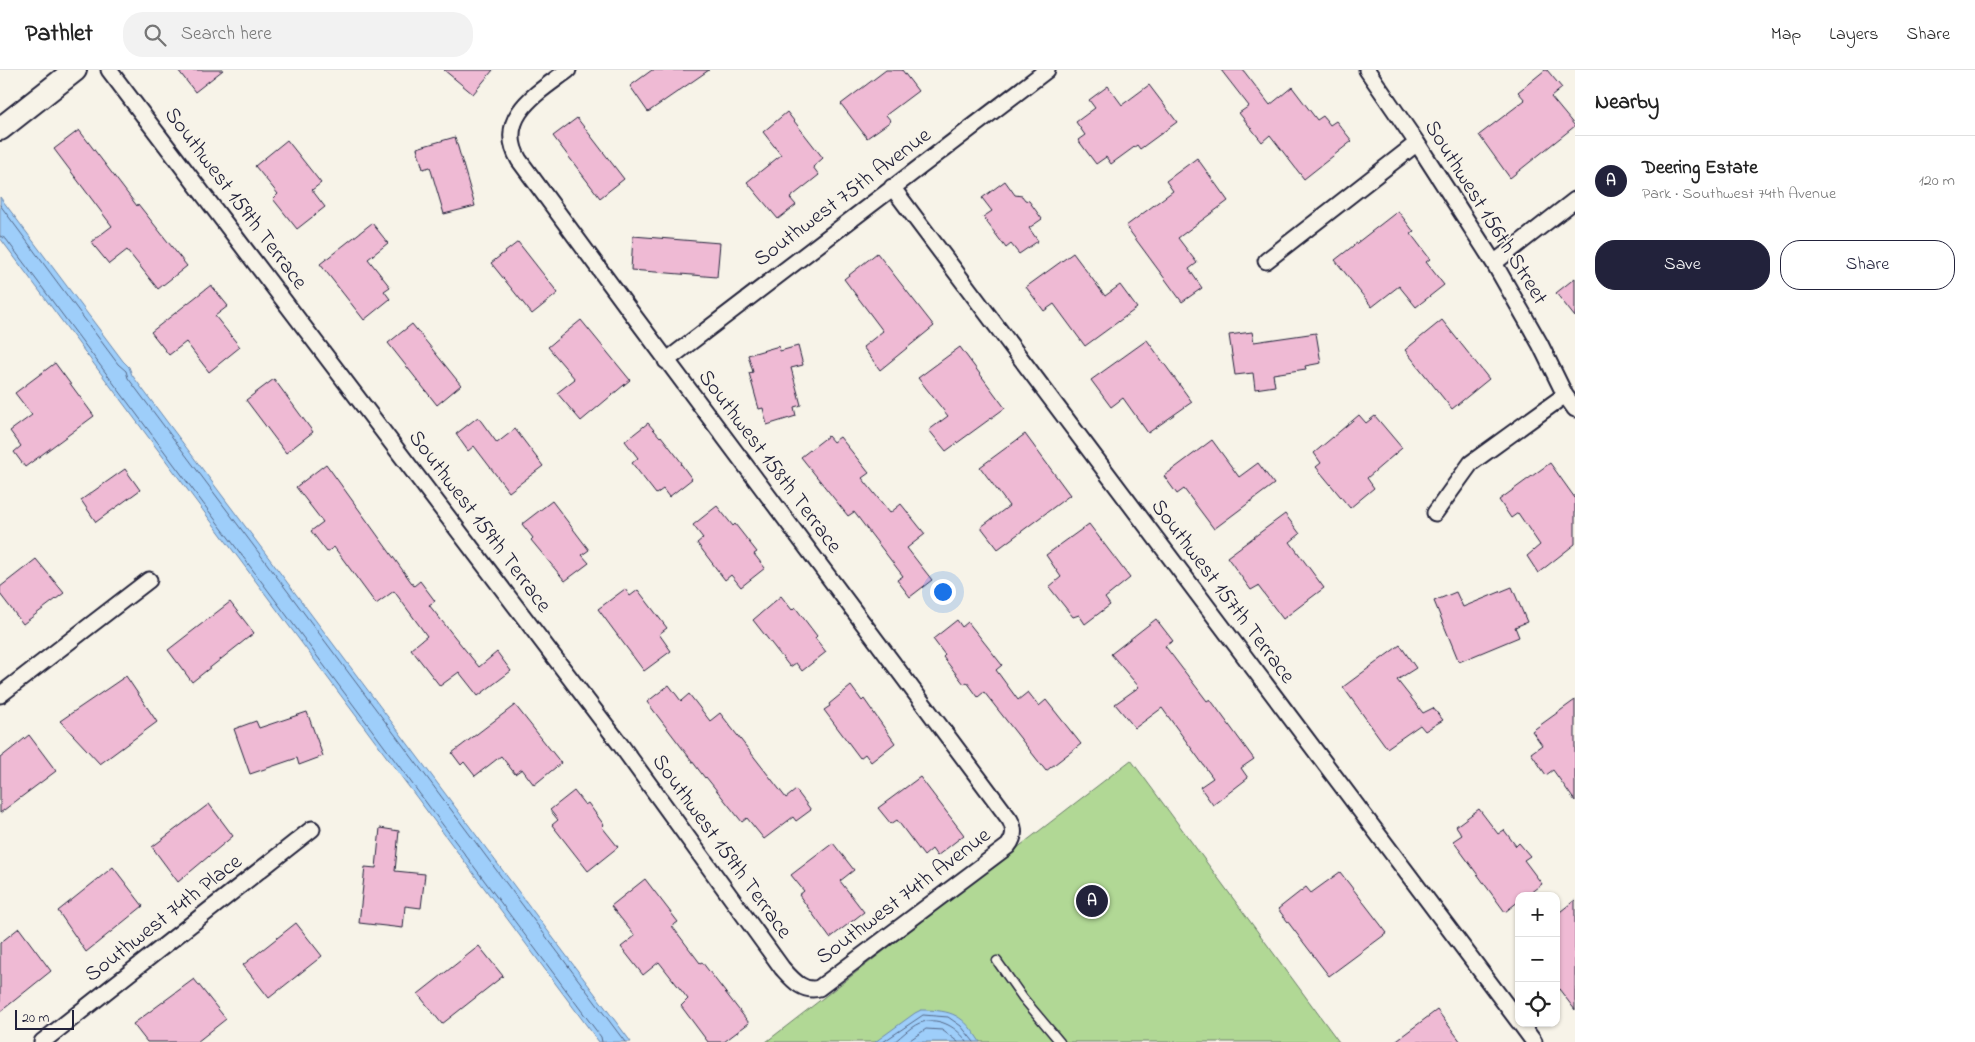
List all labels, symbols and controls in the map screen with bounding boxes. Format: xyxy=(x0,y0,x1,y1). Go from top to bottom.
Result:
search box xyxy=(123,12,473,57)
text: Pathlet xyxy=(25,17,93,52)
icon: search xyxy=(141,21,169,49)
text: Search here xyxy=(181,21,272,48)
text: Map xyxy=(1771,22,1801,48)
text: Layers xyxy=(1829,22,1879,48)
text: Share xyxy=(1907,22,1950,48)
text: Nearby xyxy=(1595,88,1659,118)
street label: Southwest 159th Terrace xyxy=(156,101,315,297)
street label: Southwest 156th Street xyxy=(1415,114,1555,312)
street label: Southwest 75th Avenue xyxy=(747,120,939,275)
text: Deering Estate xyxy=(1642,155,1758,182)
text: A xyxy=(1606,169,1616,193)
text: 120 m xyxy=(1919,169,1955,193)
text: Park · Southwest 74th Avenue xyxy=(1642,182,1836,206)
button: Save xyxy=(1595,240,1770,290)
button: Share xyxy=(1780,240,1955,290)
street label: Southwest 158th Terrace xyxy=(689,363,849,561)
street label: Southwest 159th Terrace xyxy=(400,424,559,620)
street label: Southwest 157th Terrace xyxy=(1142,493,1302,691)
your location xyxy=(930,579,956,605)
street label: Southwest 159th Terrace xyxy=(643,748,799,946)
street label: Southwest 74th Avenue xyxy=(810,820,998,973)
street label: Southwest 74th Place xyxy=(78,847,250,991)
pin: A xyxy=(1076,882,1108,920)
map controls xyxy=(1515,892,1560,1027)
button: + xyxy=(1515,892,1560,937)
button: − xyxy=(1515,937,1560,982)
button: locate xyxy=(1515,982,1560,1027)
scale bar xyxy=(15,1007,74,1030)
text: 20 m xyxy=(22,1008,49,1029)

